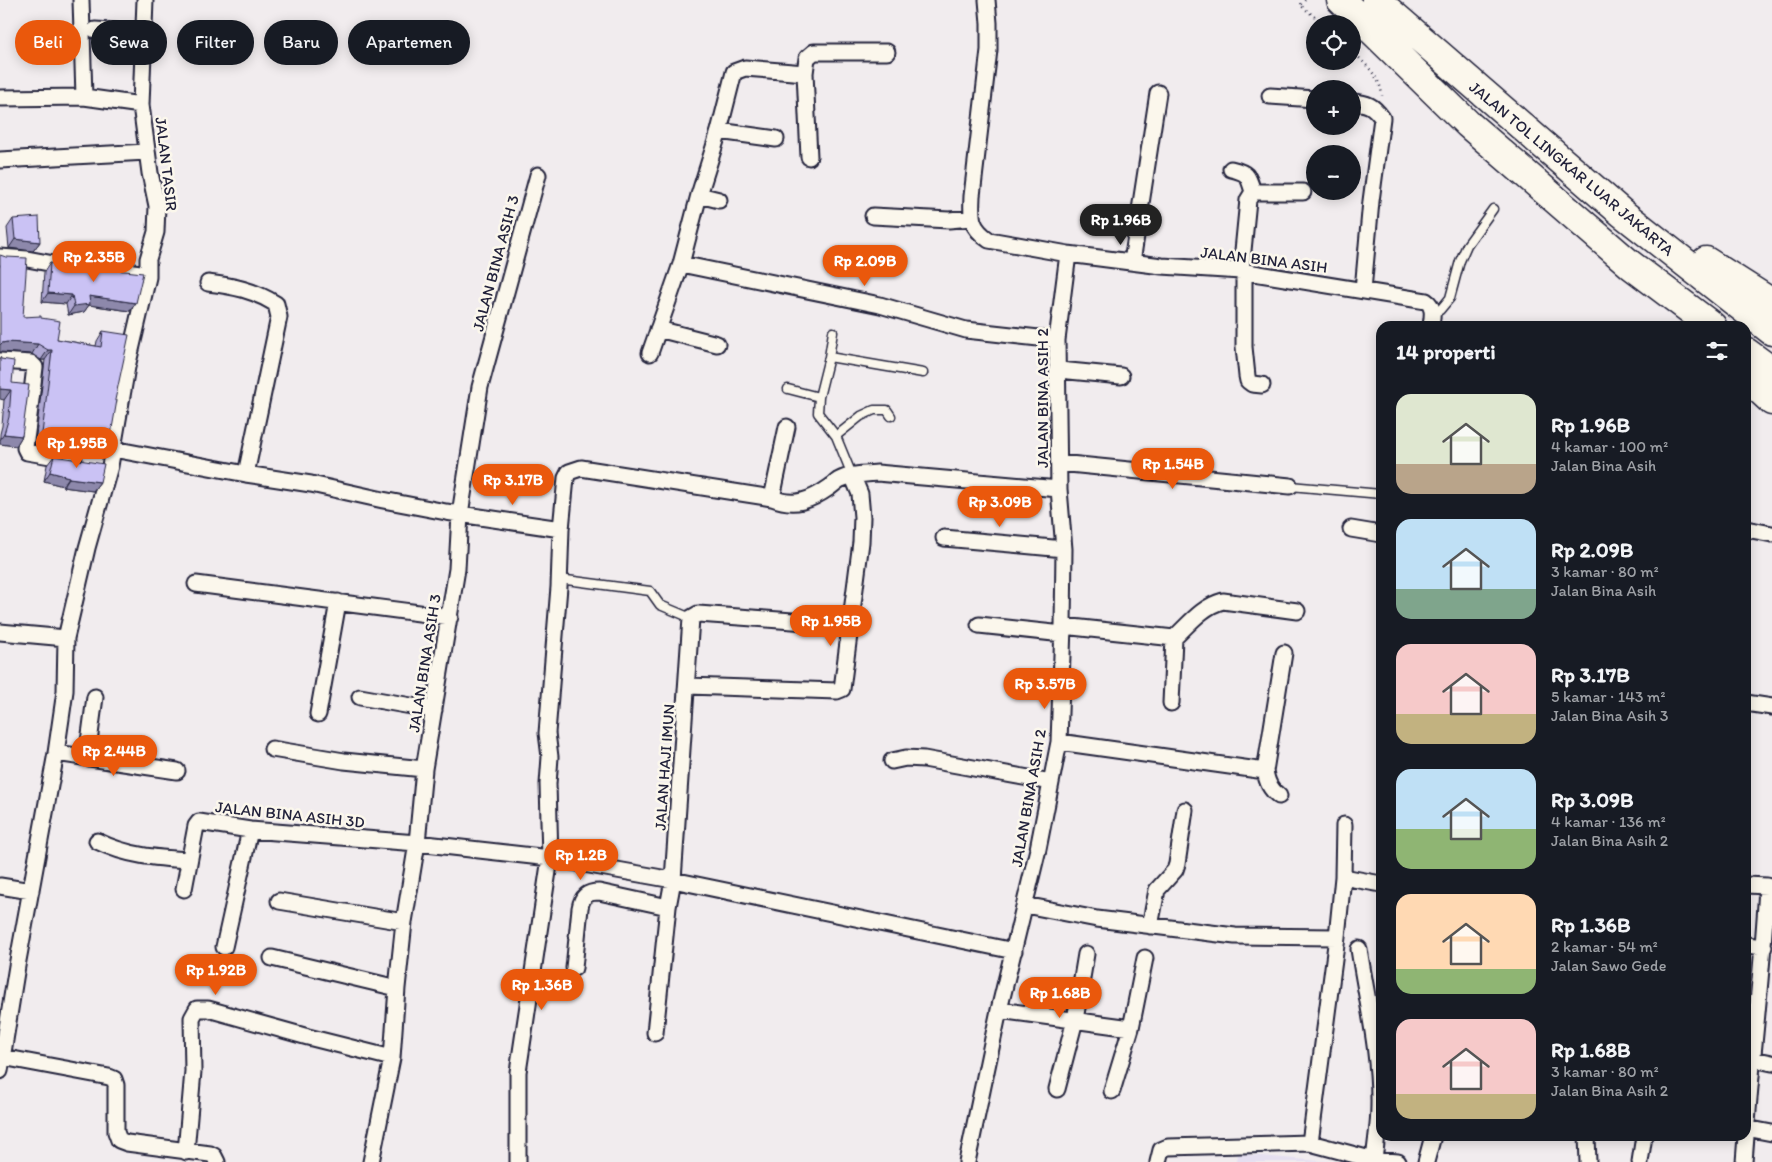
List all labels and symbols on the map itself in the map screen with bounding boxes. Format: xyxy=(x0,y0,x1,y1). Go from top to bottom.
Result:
street label: JALAN TOL LINGKAR LUAR JAKARTA xyxy=(1466,77,1678,260)
street label: JALAN TASIR xyxy=(151,116,182,212)
street label: JALAN BINA ASIH 3 xyxy=(468,193,523,333)
pin: Rp 1.96B xyxy=(1069,204,1173,246)
pin: Rp 2.35B xyxy=(42,240,146,283)
street label: JALAN BINA ASIH xyxy=(1199,242,1328,277)
pin: Rp 2.09B xyxy=(813,244,917,287)
street label: JALAN BINA ASIH 2 xyxy=(1033,328,1052,468)
pin: Rp 1.95B xyxy=(25,426,129,469)
pin: Rp 1.54B xyxy=(1121,448,1225,490)
pin: Rp 3.17B xyxy=(461,464,565,506)
pin: Rp 3.09B xyxy=(948,486,1052,528)
street label: JALAN BINA ASIH 3 xyxy=(404,592,445,734)
pin: Rp 1.95B xyxy=(779,604,883,647)
pin: Rp 3.57B xyxy=(993,668,1097,710)
street label: JALAN HAJI IMUN xyxy=(651,703,678,831)
street label: JALAN BINA ASIH 2 xyxy=(1007,727,1050,869)
pin: Rp 2.44B xyxy=(62,734,166,777)
street label: JALAN BINA ASIH 3D xyxy=(214,797,366,832)
pin: Rp 1.2B xyxy=(535,838,627,881)
pin: Rp 1.92B xyxy=(164,954,268,996)
pin: Rp 1.36B xyxy=(490,968,594,1011)
pin: Rp 1.68B xyxy=(1008,976,1112,1019)

